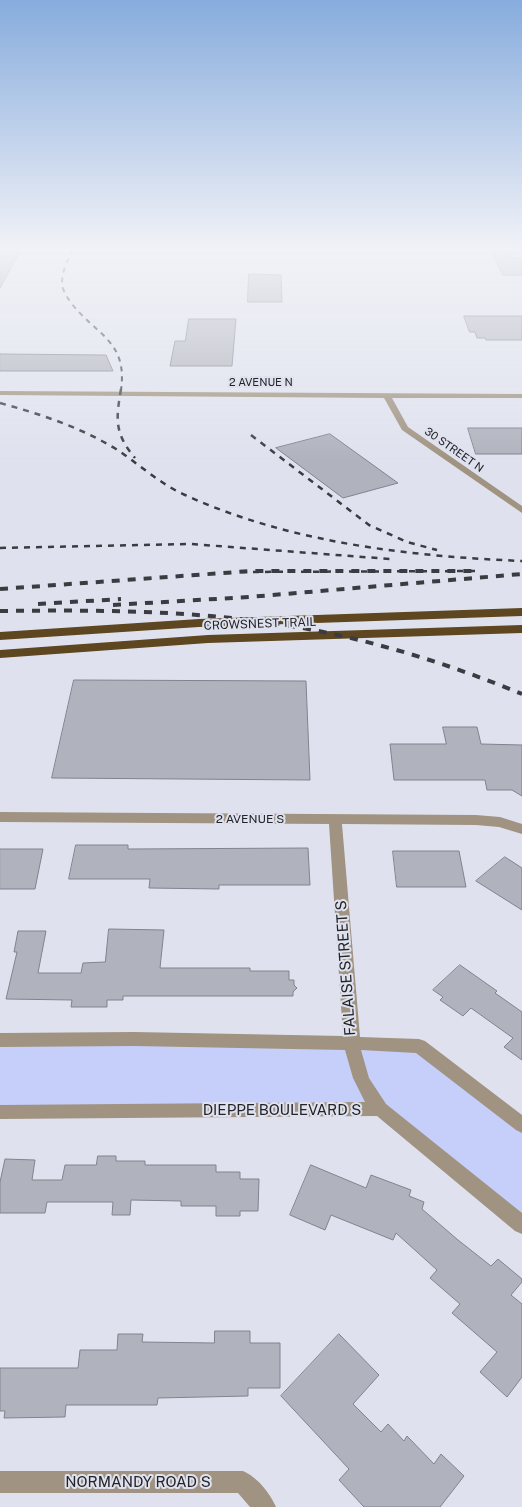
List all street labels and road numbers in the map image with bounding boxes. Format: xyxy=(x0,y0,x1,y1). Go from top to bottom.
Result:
street label: 2 AVENUE N xyxy=(229,376,293,390)
street label: 30 STREET N xyxy=(422,425,486,475)
street label: CROWSNEST TRAIL xyxy=(203,615,317,633)
street label: 2 AVENUE S xyxy=(216,812,284,826)
street label: FALAISE STREET S xyxy=(332,900,360,1036)
street label: DIEPPE BOULEVARD S xyxy=(203,1101,361,1119)
street label: NORMANDY ROAD S xyxy=(65,1473,211,1491)

